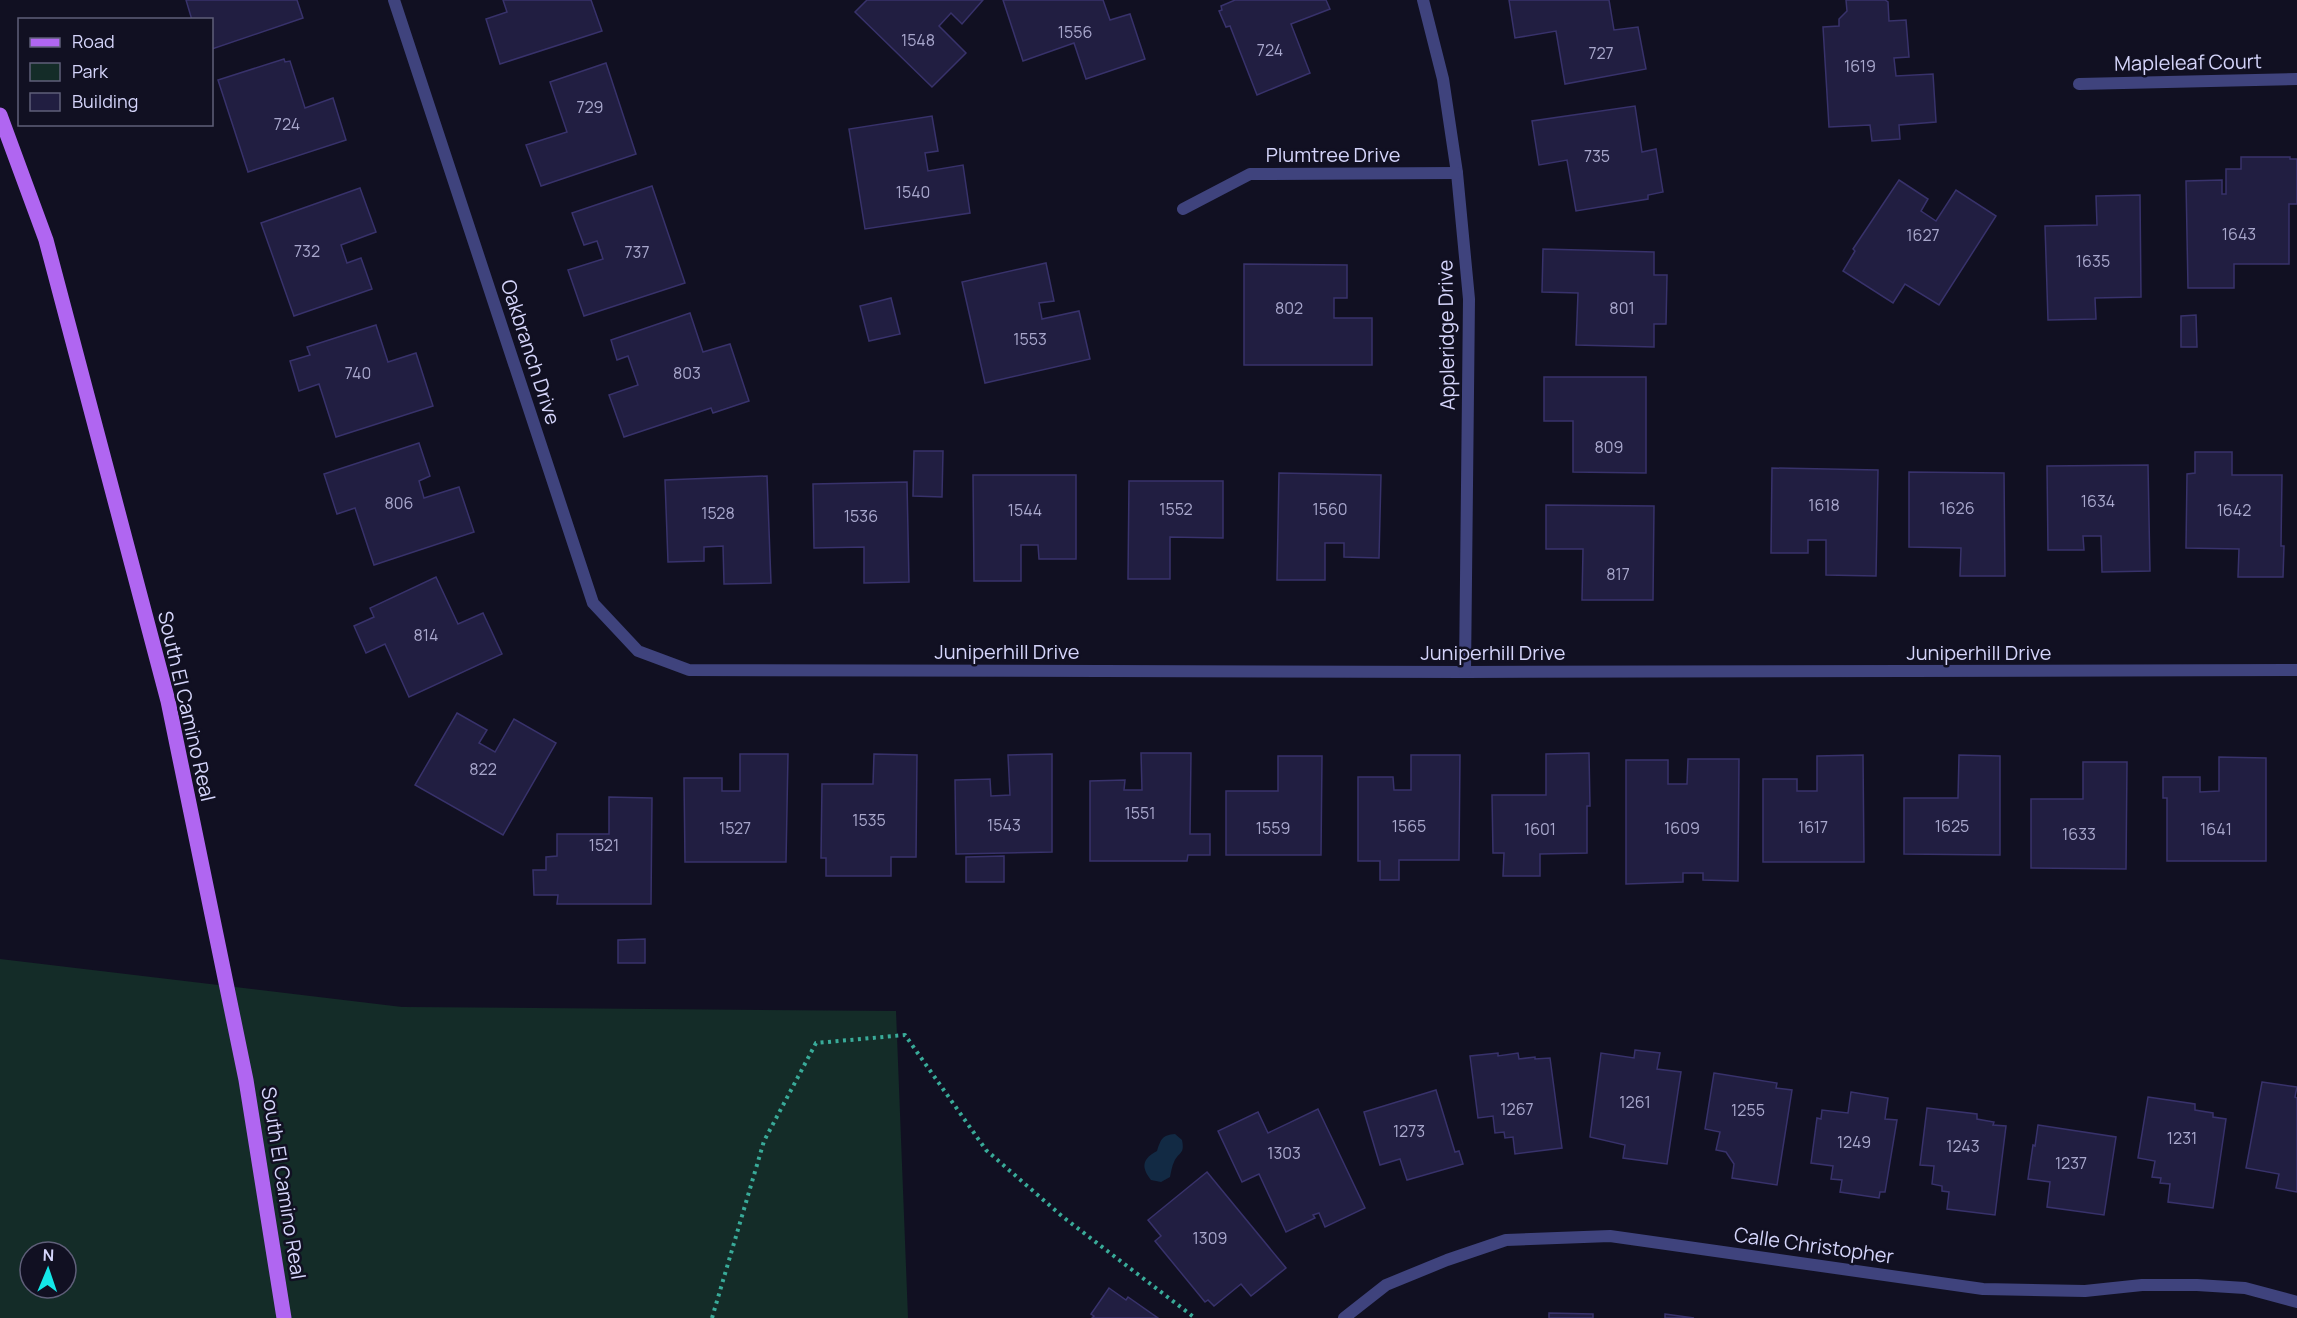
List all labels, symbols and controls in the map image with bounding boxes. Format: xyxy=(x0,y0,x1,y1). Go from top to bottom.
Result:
legend xyxy=(18,18,213,126)
house number: 1556 xyxy=(1058,21,1092,43)
text: Road xyxy=(72,29,115,53)
house number: 1548 xyxy=(901,29,935,51)
house number: 724 xyxy=(1257,39,1283,61)
house number: 727 xyxy=(1588,42,1614,64)
street label: Mapleleaf Court xyxy=(2114,47,2262,77)
house number: 1619 xyxy=(1844,55,1876,77)
text: Park xyxy=(72,59,109,83)
text: Building xyxy=(72,89,138,113)
house number: 729 xyxy=(576,96,604,118)
house number: 724 xyxy=(274,113,300,135)
street label: Plumtree Drive xyxy=(1266,141,1400,168)
house number: 735 xyxy=(1584,145,1610,167)
house number: 1540 xyxy=(896,181,930,203)
house number: 1643 xyxy=(2222,223,2256,245)
house number: 1627 xyxy=(1906,224,1940,246)
house number: 732 xyxy=(294,240,320,262)
house number: 737 xyxy=(625,241,649,263)
house number: 1635 xyxy=(2076,250,2110,272)
street label: Appleridge Drive xyxy=(1431,259,1461,411)
street label: Oakbranch Drive xyxy=(495,276,567,428)
house number: 802 xyxy=(1275,297,1303,319)
house number: 801 xyxy=(1609,297,1635,319)
house number: 1553 xyxy=(1013,328,1047,350)
house number: 740 xyxy=(345,362,371,384)
house number: 803 xyxy=(673,362,701,384)
house number: 809 xyxy=(1595,436,1623,458)
house number: 1634 xyxy=(2081,490,2115,512)
house number: 806 xyxy=(385,492,413,514)
house number: 1618 xyxy=(1808,494,1840,516)
house number: 1626 xyxy=(1939,497,1975,519)
house number: 1552 xyxy=(1159,498,1193,520)
house number: 1560 xyxy=(1312,498,1348,520)
house number: 1544 xyxy=(1008,499,1042,521)
house number: 1642 xyxy=(2217,499,2251,521)
house number: 1528 xyxy=(701,502,735,524)
house number: 1536 xyxy=(844,505,878,527)
house number: 817 xyxy=(1606,563,1630,585)
street label: South El Camino Real xyxy=(152,608,222,804)
house number: 814 xyxy=(414,624,438,646)
street label: Juniperhill Drive xyxy=(934,638,1080,665)
street label: Juniperhill Drive xyxy=(1420,639,1566,666)
street label: Juniperhill Drive xyxy=(1906,639,2052,666)
house number: 822 xyxy=(469,758,497,780)
house number: 1551 xyxy=(1125,802,1155,824)
house number: 1535 xyxy=(852,809,886,831)
house number: 1543 xyxy=(987,814,1021,836)
house number: 1565 xyxy=(1392,815,1426,837)
house number: 1625 xyxy=(1935,815,1969,837)
house number: 1617 xyxy=(1798,816,1828,838)
house number: 1527 xyxy=(719,817,751,839)
house number: 1559 xyxy=(1256,817,1290,839)
house number: 1609 xyxy=(1664,817,1700,839)
house number: 1601 xyxy=(1524,818,1556,840)
house number: 1641 xyxy=(2200,818,2232,840)
house number: 1633 xyxy=(2062,823,2096,845)
house number: 1521 xyxy=(589,834,619,856)
street label: South El Camino Real xyxy=(255,1085,313,1281)
house number: 1261 xyxy=(1619,1091,1651,1113)
house number: 1267 xyxy=(1500,1098,1534,1120)
house number: 1255 xyxy=(1731,1099,1765,1121)
house number: 1273 xyxy=(1393,1120,1425,1142)
house number: 1231 xyxy=(2167,1127,2197,1149)
house number: 1249 xyxy=(1837,1131,1871,1153)
house number: 1243 xyxy=(1946,1135,1980,1157)
house number: 1303 xyxy=(1267,1142,1301,1164)
house number: 1237 xyxy=(2055,1152,2087,1174)
street label: Calle Christopher xyxy=(1732,1220,1896,1270)
house number: 1309 xyxy=(1193,1227,1227,1249)
north arrow xyxy=(18,1240,78,1300)
text: N xyxy=(42,1244,55,1266)

